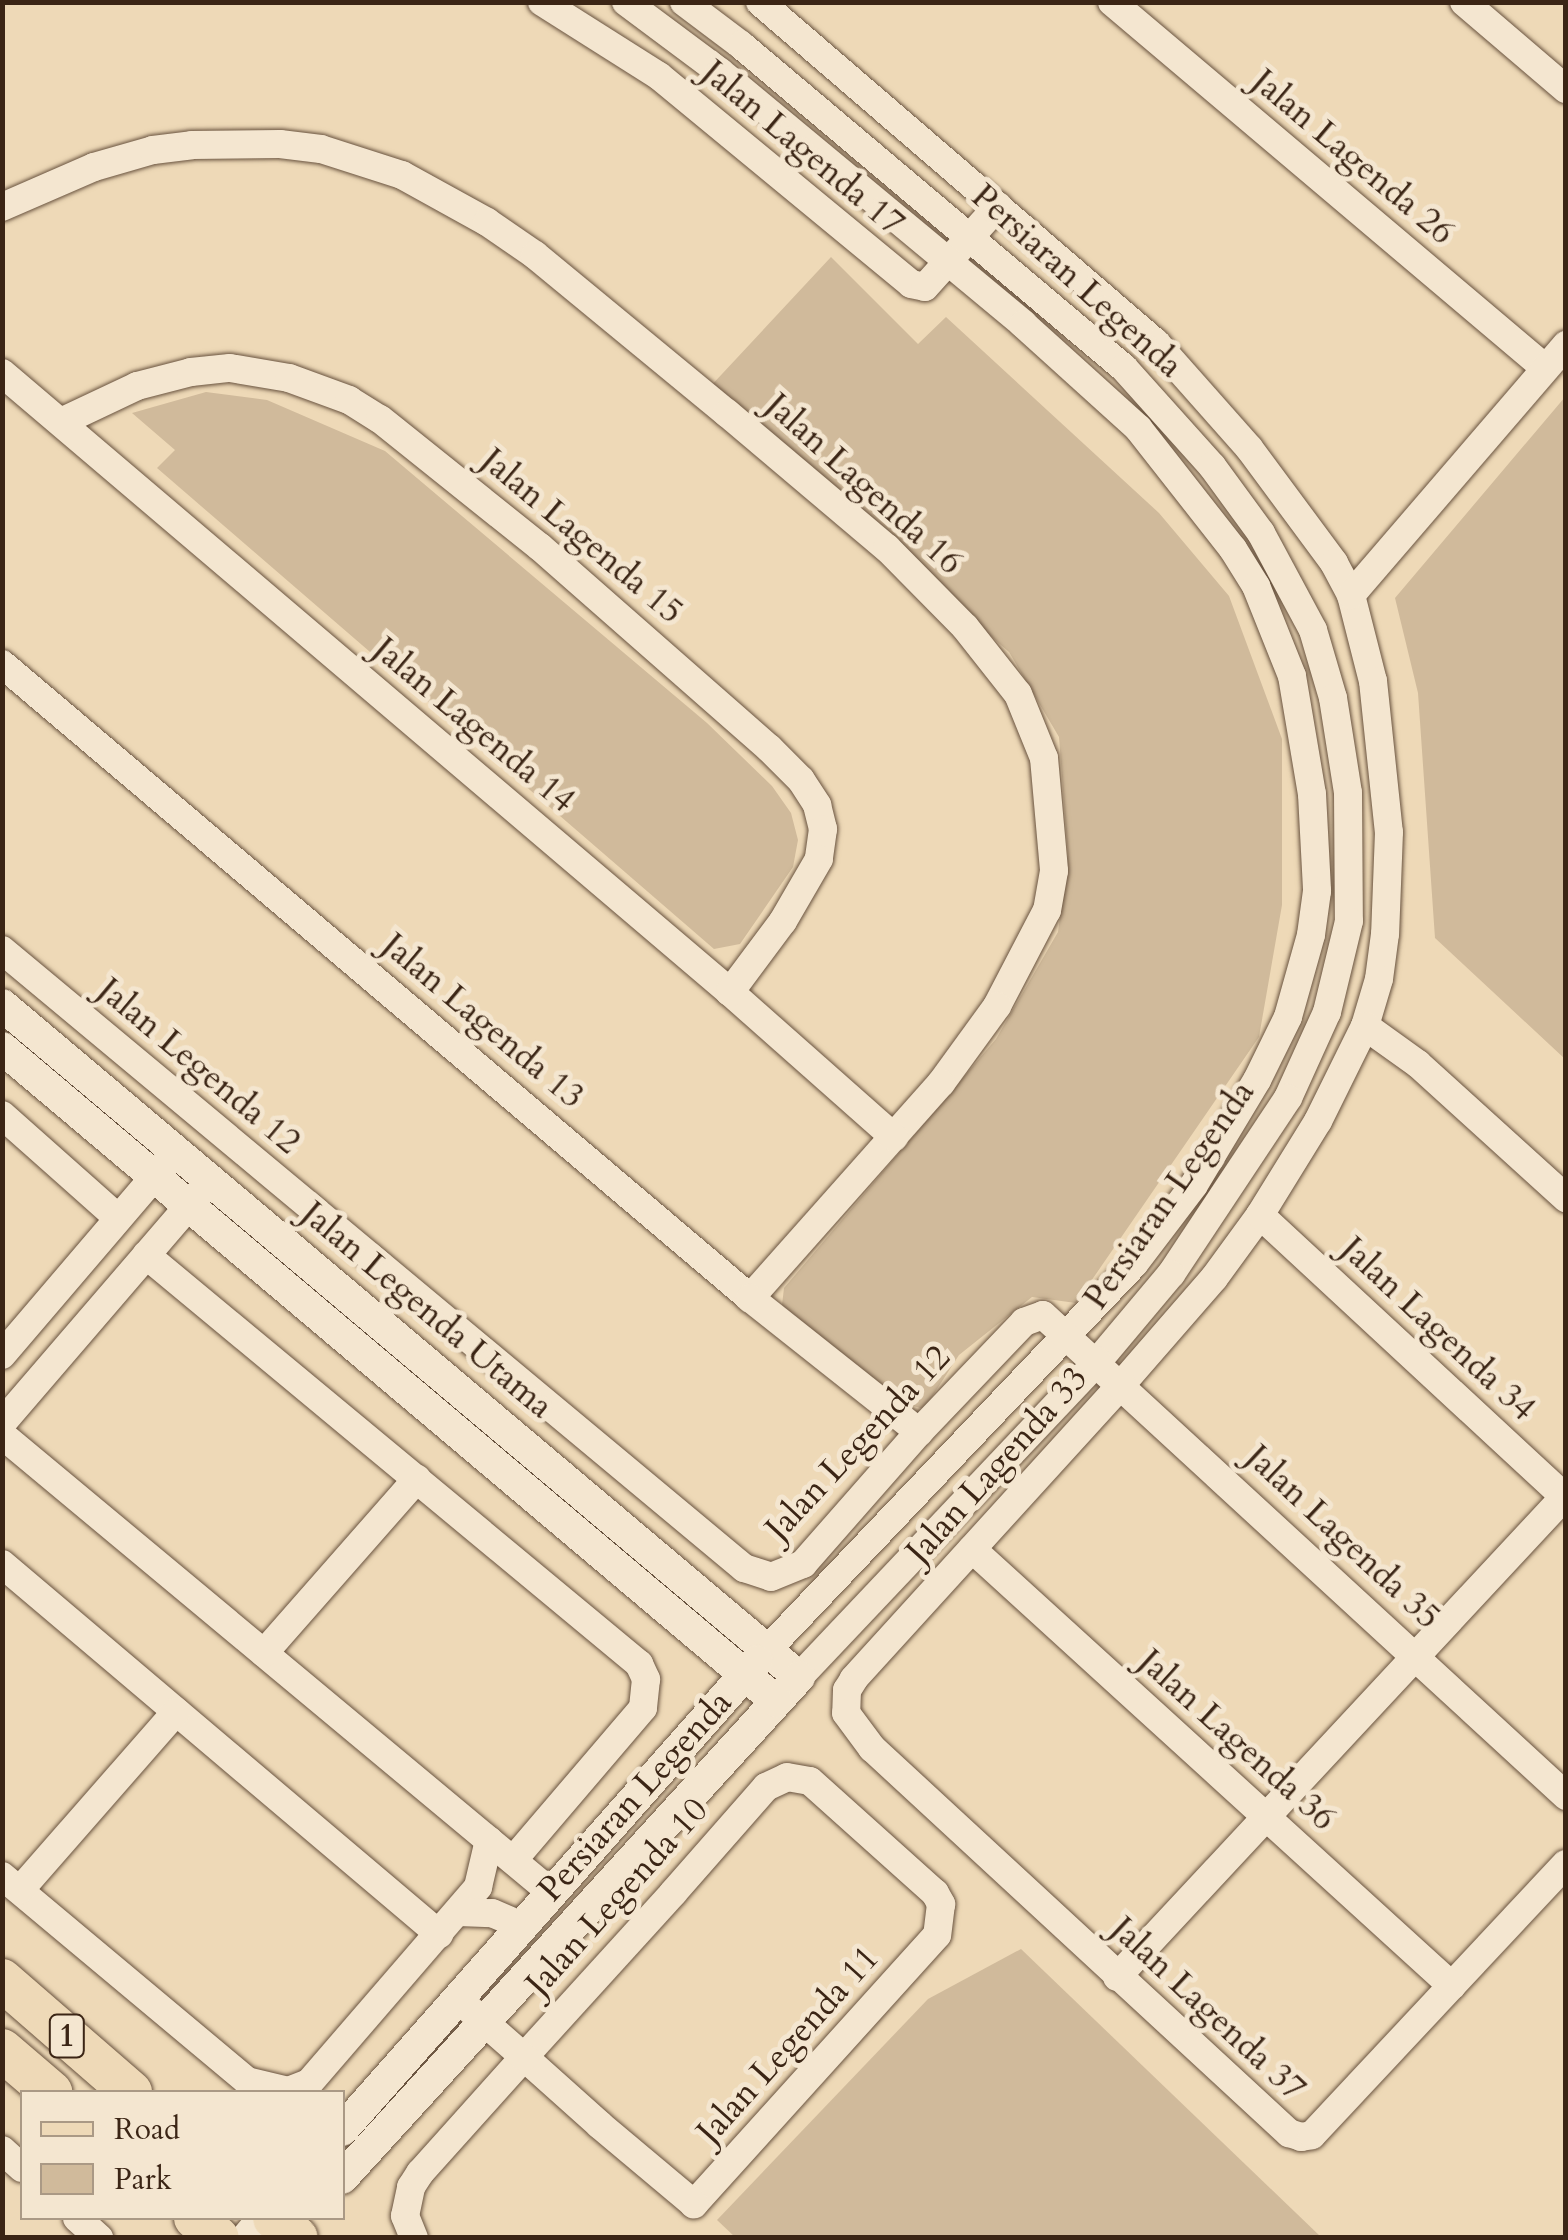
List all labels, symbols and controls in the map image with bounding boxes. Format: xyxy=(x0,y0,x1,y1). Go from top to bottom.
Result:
street label: Jalan Lagenda 17 xyxy=(693,51,913,245)
street label: Jalan Lagenda 26 xyxy=(1243,60,1463,254)
street label: Persiaran Legenda xyxy=(963,175,1191,387)
street label: Jalan Lagenda 16 xyxy=(757,384,971,584)
street label: Jalan Lagenda 15 xyxy=(472,439,692,633)
street label: Jalan Lagenda 14 xyxy=(364,628,584,822)
street label: Jalan Lagenda 13 xyxy=(373,924,593,1118)
street label: Jalan Legenda 12 xyxy=(89,969,309,1163)
street label: Persiaran Legenda xyxy=(1075,1073,1263,1317)
street label: Jalan Legenda Utama xyxy=(293,1193,561,1427)
street label: Jalan Lagenda 34 xyxy=(1332,1228,1544,1430)
street label: Jalan Legenda 12 xyxy=(757,1337,959,1549)
street label: Jalan Lagenda 33 xyxy=(897,1358,1097,1572)
street label: Jalan Lagenda 35 xyxy=(1237,1436,1449,1638)
street label: Jalan Lagenda 36 xyxy=(1130,1640,1344,1840)
street label: Persiaran Legenda xyxy=(529,1682,741,1910)
street label: Jalan Legenda 10 xyxy=(517,1789,717,2005)
street label: Jalan Lagenda 37 xyxy=(1102,1908,1314,2110)
street label: Jalan Legenda 11 xyxy=(688,1937,888,2153)
road number: 1 xyxy=(47,2009,87,2063)
legend xyxy=(20,2090,345,2220)
text: Road xyxy=(114,2109,180,2150)
text: Park xyxy=(114,2159,172,2200)

